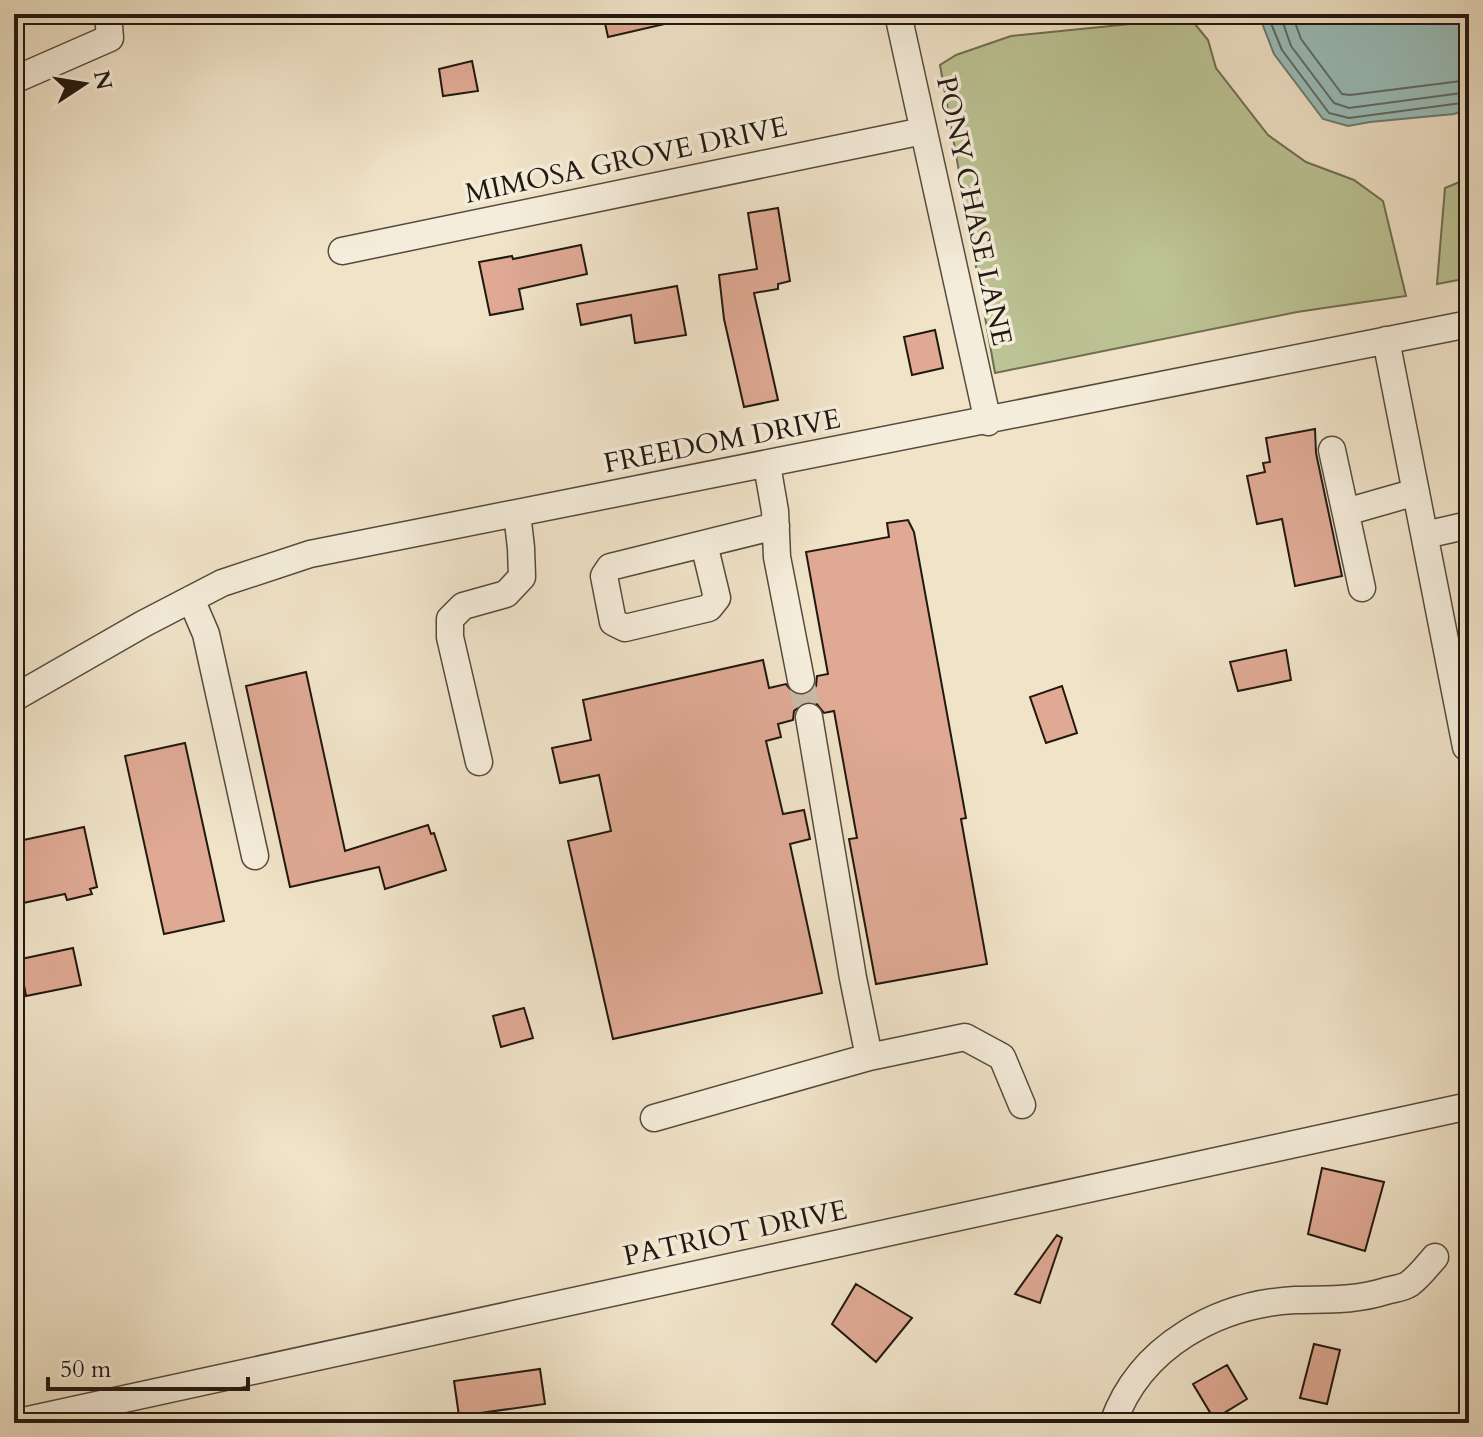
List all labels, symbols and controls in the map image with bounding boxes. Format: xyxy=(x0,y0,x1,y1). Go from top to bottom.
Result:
north arrow xyxy=(44,44,124,124)
text: N xyxy=(86,68,119,93)
street label: PONY CHASE LANE xyxy=(927,73,1021,349)
street label: MIMOSA GROVE DRIVE xyxy=(461,107,791,213)
street label: FREEDOM DRIVE xyxy=(600,399,844,483)
street label: PATRIOT DRIVE xyxy=(620,1191,850,1275)
scale bar xyxy=(48,1341,248,1391)
text: 50 m xyxy=(60,1353,112,1386)

